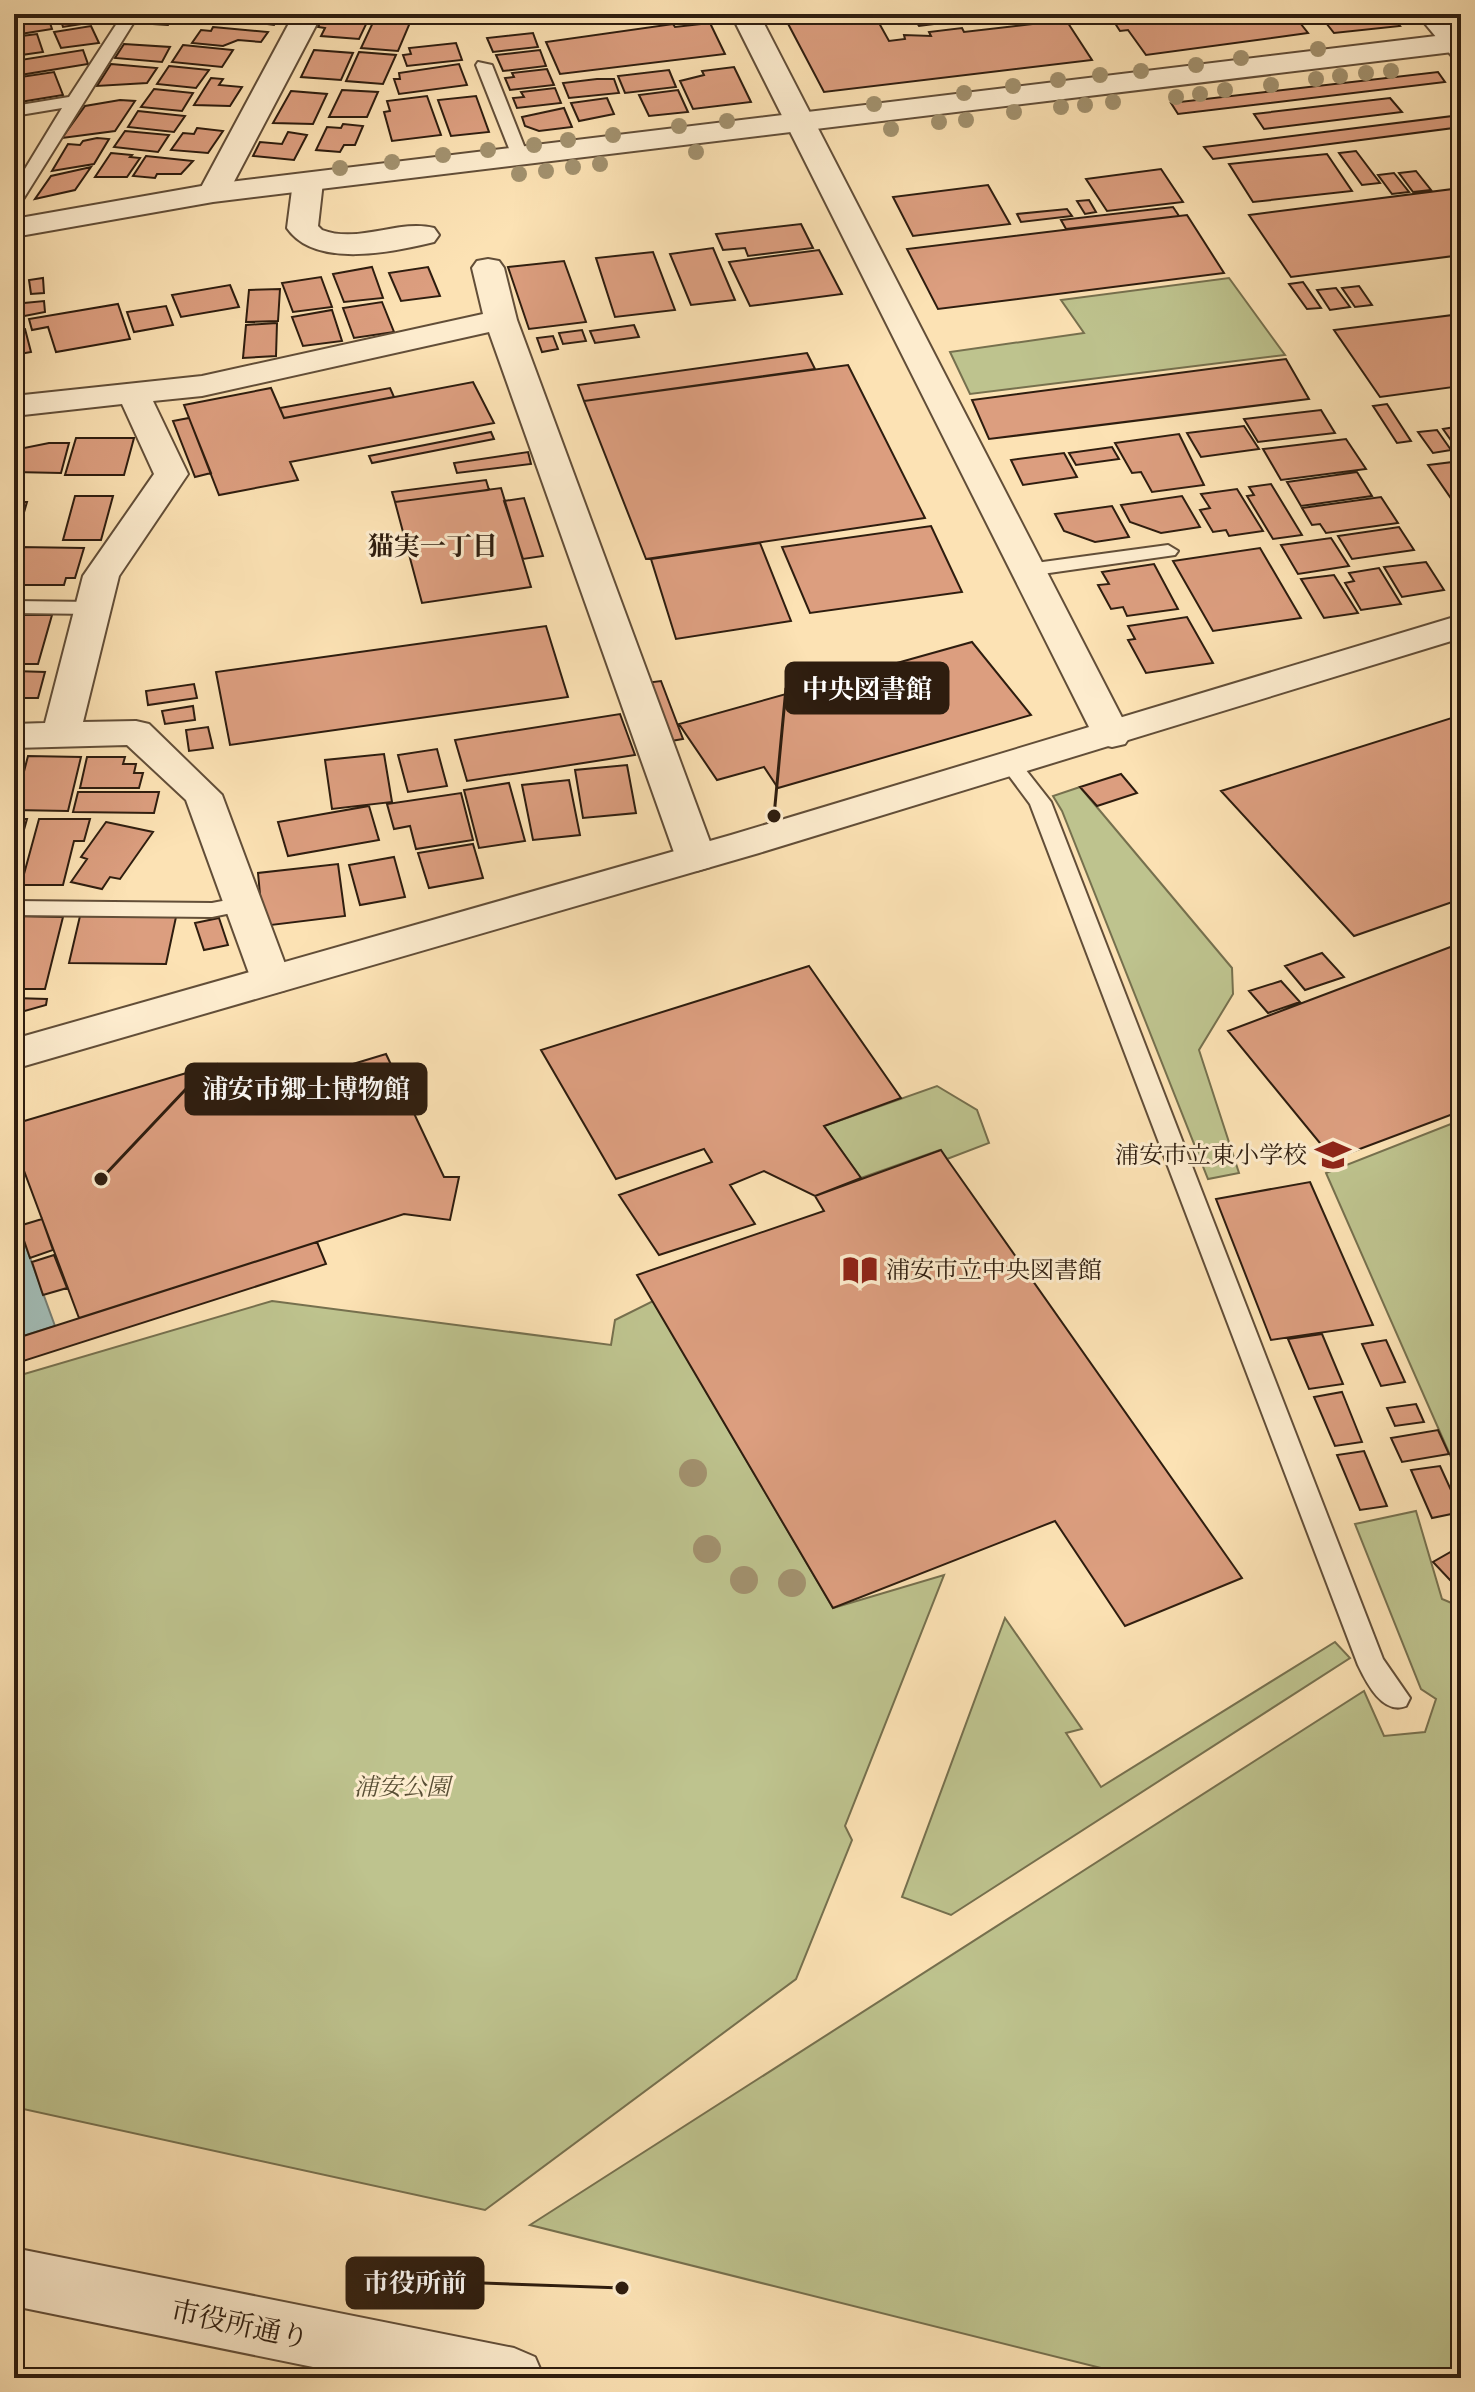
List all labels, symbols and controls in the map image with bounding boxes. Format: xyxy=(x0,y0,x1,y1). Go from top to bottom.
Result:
district label: 猫実一丁目 xyxy=(368,531,498,563)
callout: 中央図書館 xyxy=(786,663,948,713)
text: 中央図書館 xyxy=(802,674,932,706)
callout: 浦安市郷土博物館 xyxy=(186,1064,426,1114)
text: 浦安市郷土博物館 xyxy=(202,1074,410,1106)
school or university icon: 浦安市立東小学校 xyxy=(1314,1136,1352,1174)
place label: 浦安市立東小学校 xyxy=(1115,1140,1307,1171)
library icon: 浦安市立中央図書館 xyxy=(841,1251,879,1289)
place label: 浦安市立中央図書館 xyxy=(886,1255,1102,1286)
park label: 浦安公園 xyxy=(354,1772,454,1803)
callout: 市役所前 xyxy=(347,2258,483,2308)
text: 市役所前 xyxy=(363,2268,467,2300)
street label: 市役所通り xyxy=(168,2294,312,2357)

